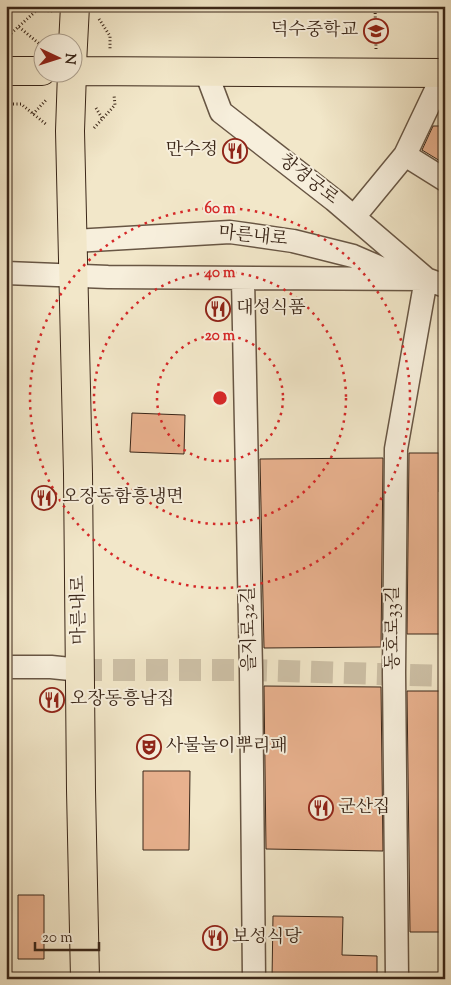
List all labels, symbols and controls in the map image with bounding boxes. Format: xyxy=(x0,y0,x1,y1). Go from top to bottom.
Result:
place label: 덕수중학교 xyxy=(271,18,359,44)
school or university icon: 덕수중학교 xyxy=(363,18,389,44)
north arrow xyxy=(32,32,82,82)
text: N xyxy=(59,52,79,65)
place label: 만수정 xyxy=(166,138,218,164)
restaurant icon: 만수정 xyxy=(222,138,248,164)
street label: 창경궁로 xyxy=(273,148,343,212)
text: 60 m xyxy=(205,199,236,220)
street label: 마른내로 xyxy=(217,220,289,254)
text: 40 m xyxy=(204,263,236,284)
restaurant icon: 대성식품 xyxy=(205,296,231,322)
place label: 대성식품 xyxy=(236,296,306,322)
text: 20 m xyxy=(205,326,236,347)
centre of rings xyxy=(211,389,229,407)
restaurant icon: 오장동함흥냉면 xyxy=(31,485,57,511)
place label: 오장동함흥냉면 xyxy=(62,485,184,511)
street label: 마른내로 xyxy=(66,575,94,645)
street label: 을지로32길 xyxy=(236,586,264,672)
street label: 동호로33길 xyxy=(381,586,407,670)
restaurant icon: 오장동흥남집 xyxy=(39,687,65,713)
place label: 오장동흥남집 xyxy=(70,687,174,713)
theatre icon: 사물놀이뿌리패 xyxy=(136,734,162,760)
place label: 사물놀이뿌리패 xyxy=(166,734,288,760)
restaurant icon: 군산집 xyxy=(308,795,334,821)
place label: 군산집 xyxy=(338,795,390,821)
scale bar xyxy=(35,920,99,952)
restaurant icon: 보성식당 xyxy=(202,925,228,951)
place label: 보성식당 xyxy=(232,925,302,951)
text: 20 m xyxy=(42,928,73,949)

